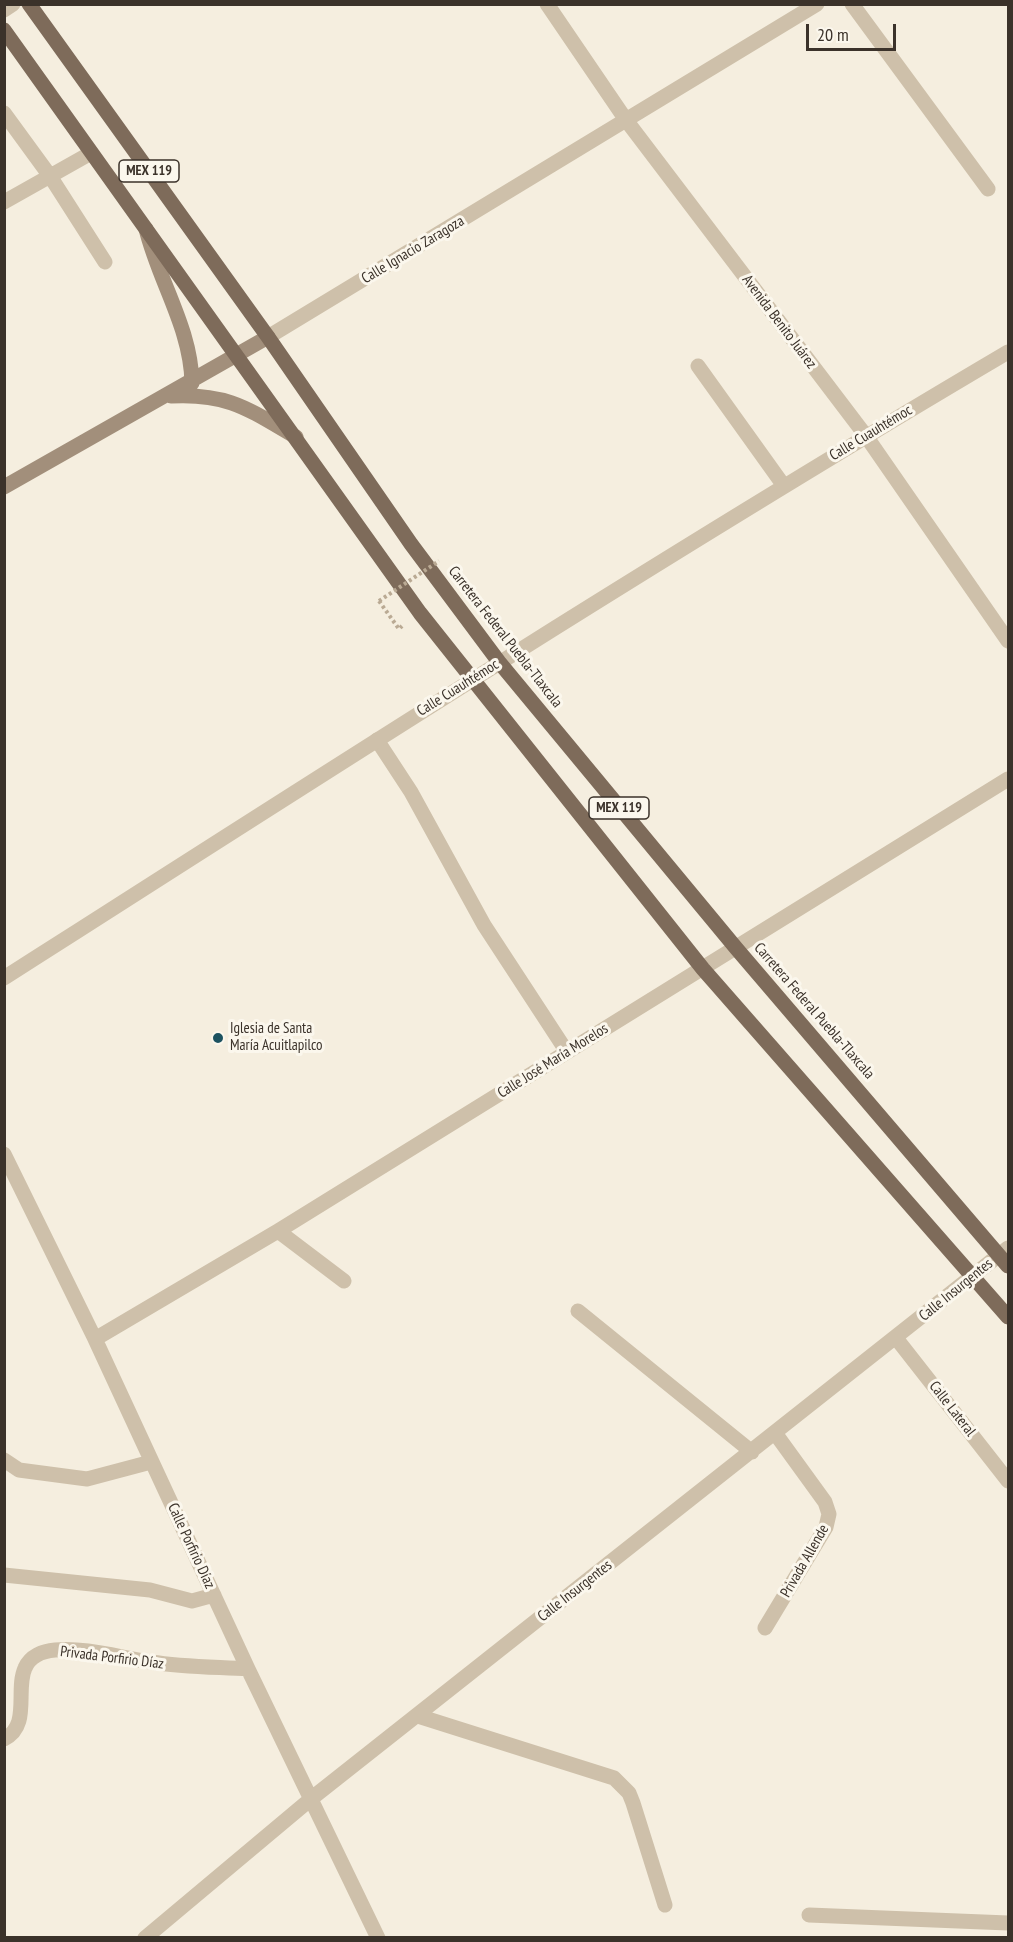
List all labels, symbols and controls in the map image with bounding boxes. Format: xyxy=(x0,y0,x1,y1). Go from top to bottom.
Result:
scale bar xyxy=(809,12,899,50)
text: 20 m xyxy=(817,23,849,46)
road number: MEX 119 xyxy=(119,160,179,182)
street label: Calle Ignacio Zaragoza xyxy=(358,212,468,288)
street label: Avenida Benito Juárez xyxy=(738,272,820,372)
street label: Calle Cuauhtémoc xyxy=(826,401,916,465)
street label: Carretera Federal Puebla-Tlaxcala xyxy=(444,563,566,711)
street label: Calle Cuauhtémoc xyxy=(414,656,502,720)
road number: MEX 119 xyxy=(589,797,649,819)
street label: Carretera Federal Puebla-Tlaxcala xyxy=(750,939,878,1083)
place label: Iglesia de Santa María Acuitlapilco xyxy=(230,1020,323,1055)
street label: Calle José María Morelos xyxy=(494,1020,612,1102)
marker: Iglesia de Santa María Acuitlapilco xyxy=(211,1031,225,1045)
street label: Calle Insurgentes xyxy=(916,1255,996,1325)
street label: Calle Lateral xyxy=(925,1378,979,1440)
street label: Calle Porfirio Díaz xyxy=(163,1500,219,1592)
street label: Privada Allende xyxy=(777,1522,833,1600)
street label: Calle Insurgentes xyxy=(534,1556,616,1626)
street label: Privada Porfirio Díaz xyxy=(59,1643,165,1673)

